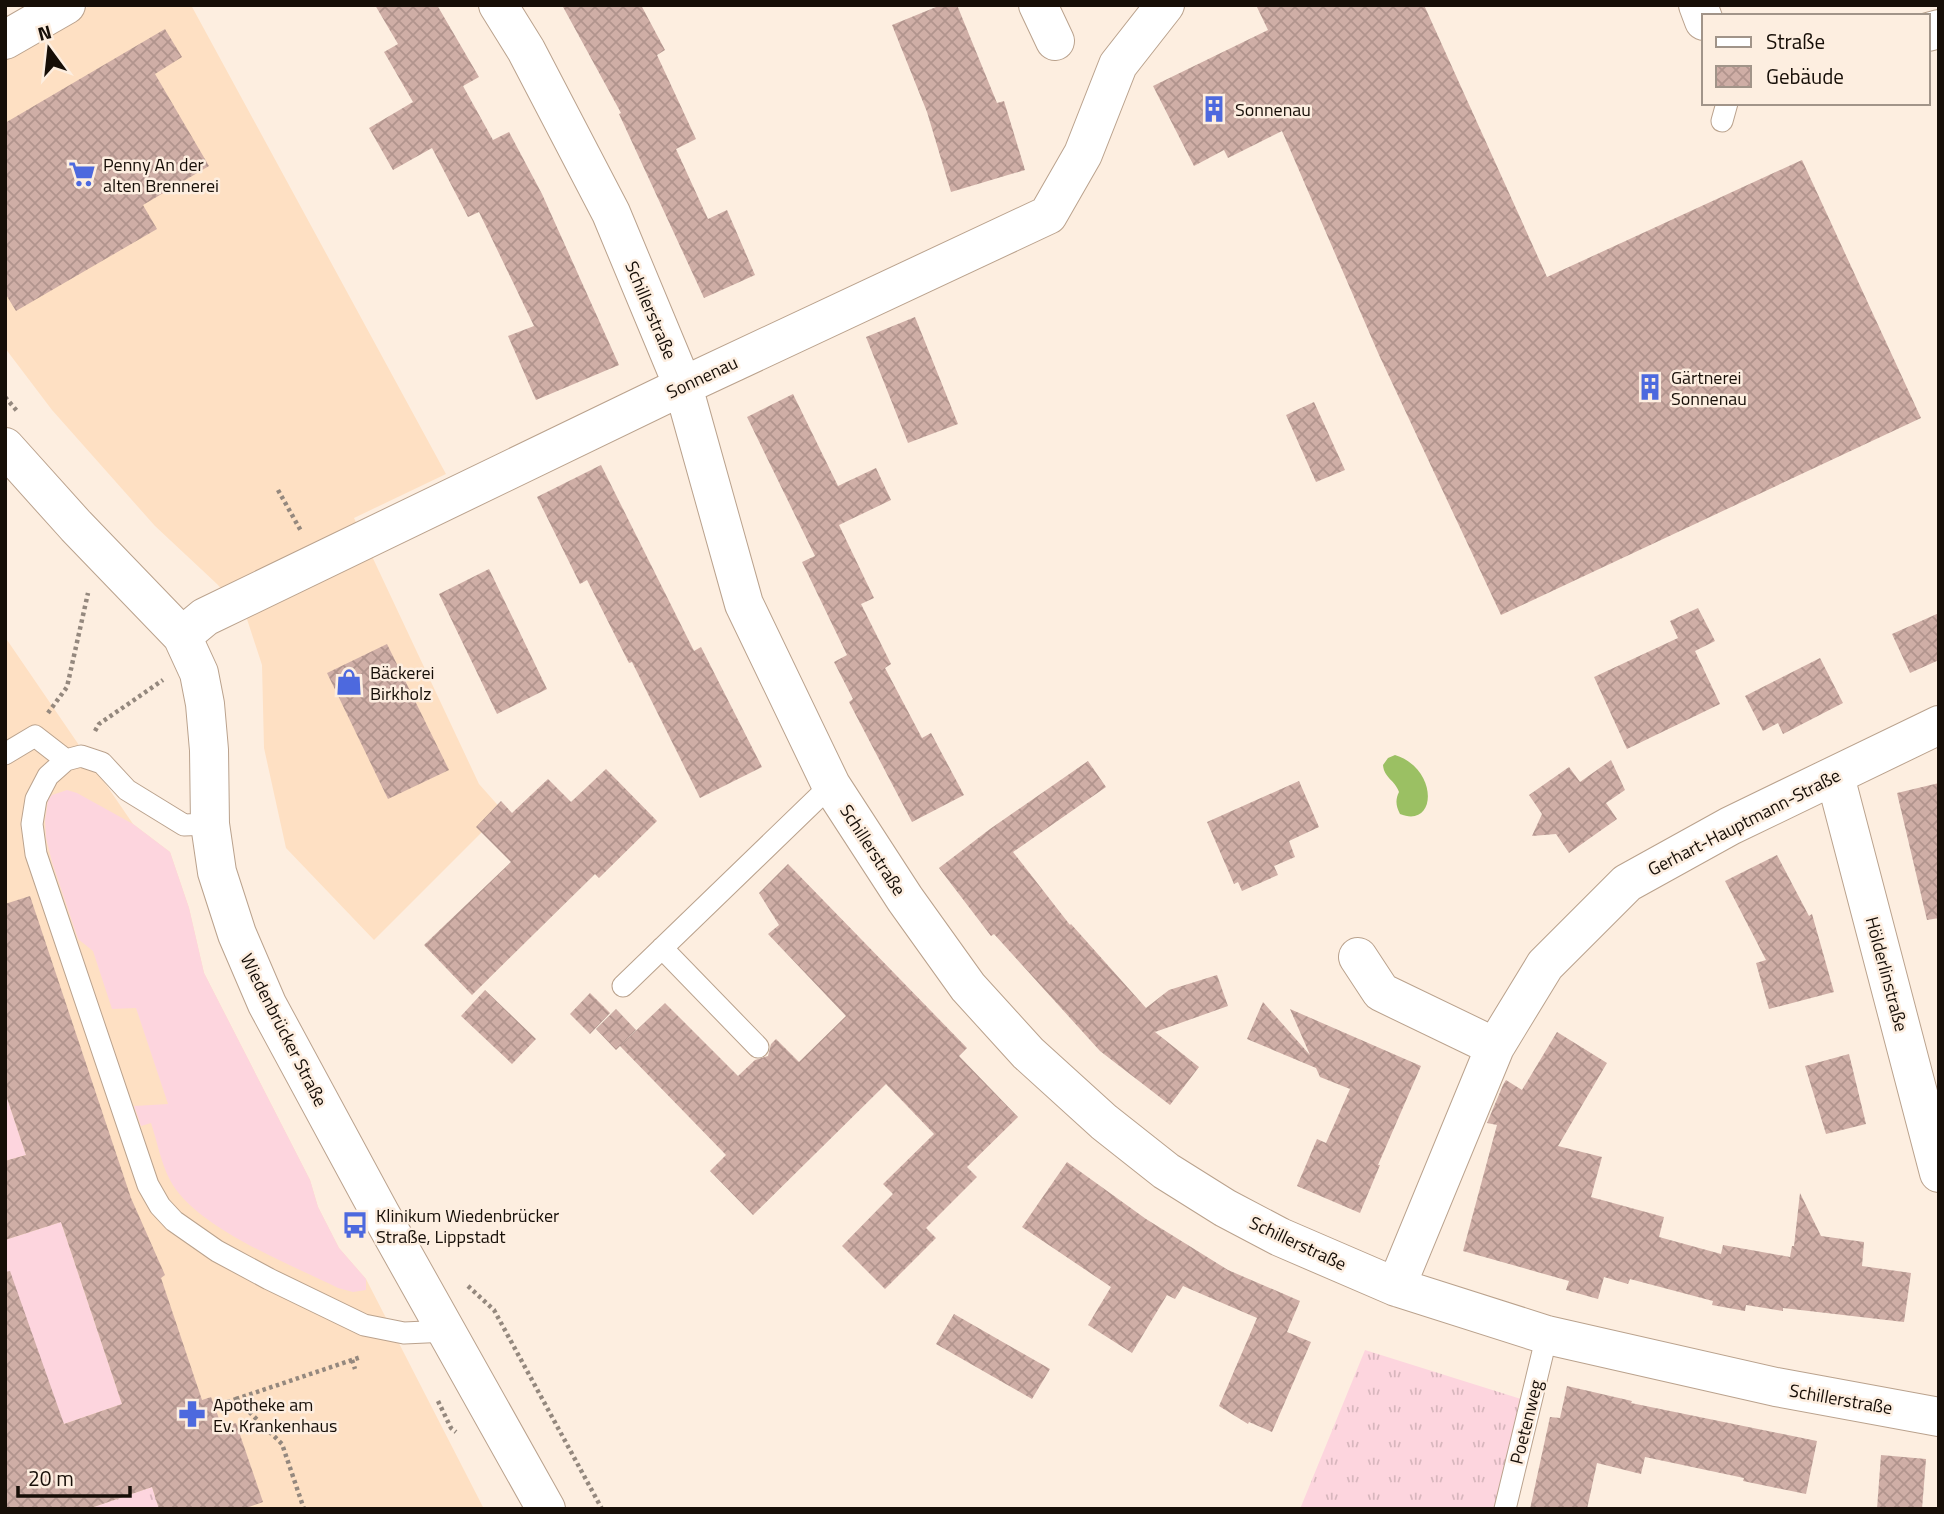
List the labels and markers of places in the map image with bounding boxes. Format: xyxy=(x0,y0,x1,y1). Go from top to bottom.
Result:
building icon: Sonnenau xyxy=(1199,94,1229,124)
place label: Sonnenau xyxy=(1235,96,1311,123)
place label: Penny An der alten Brennerei xyxy=(103,151,219,199)
supermarket icon: Penny An der alten Brennerei xyxy=(67,159,97,189)
place label: Gärtnerei Sonnenau xyxy=(1671,364,1747,412)
building icon: Gärtnerei Sonnenau xyxy=(1635,372,1665,402)
place label: Bäckerei Birkholz xyxy=(370,659,435,707)
shop icon: Bäckerei Birkholz xyxy=(334,667,364,697)
place label: Klinikum Wiedenbrücker Straße, Lippstadt xyxy=(376,1202,559,1250)
bus stop icon: Klinikum Wiedenbrücker Straße, Lippstadt xyxy=(340,1210,370,1240)
place label: Apotheke am Ev. Krankenhaus xyxy=(213,1391,338,1439)
pharmacy icon: Apotheke am Ev. Krankenhaus xyxy=(177,1399,207,1429)

